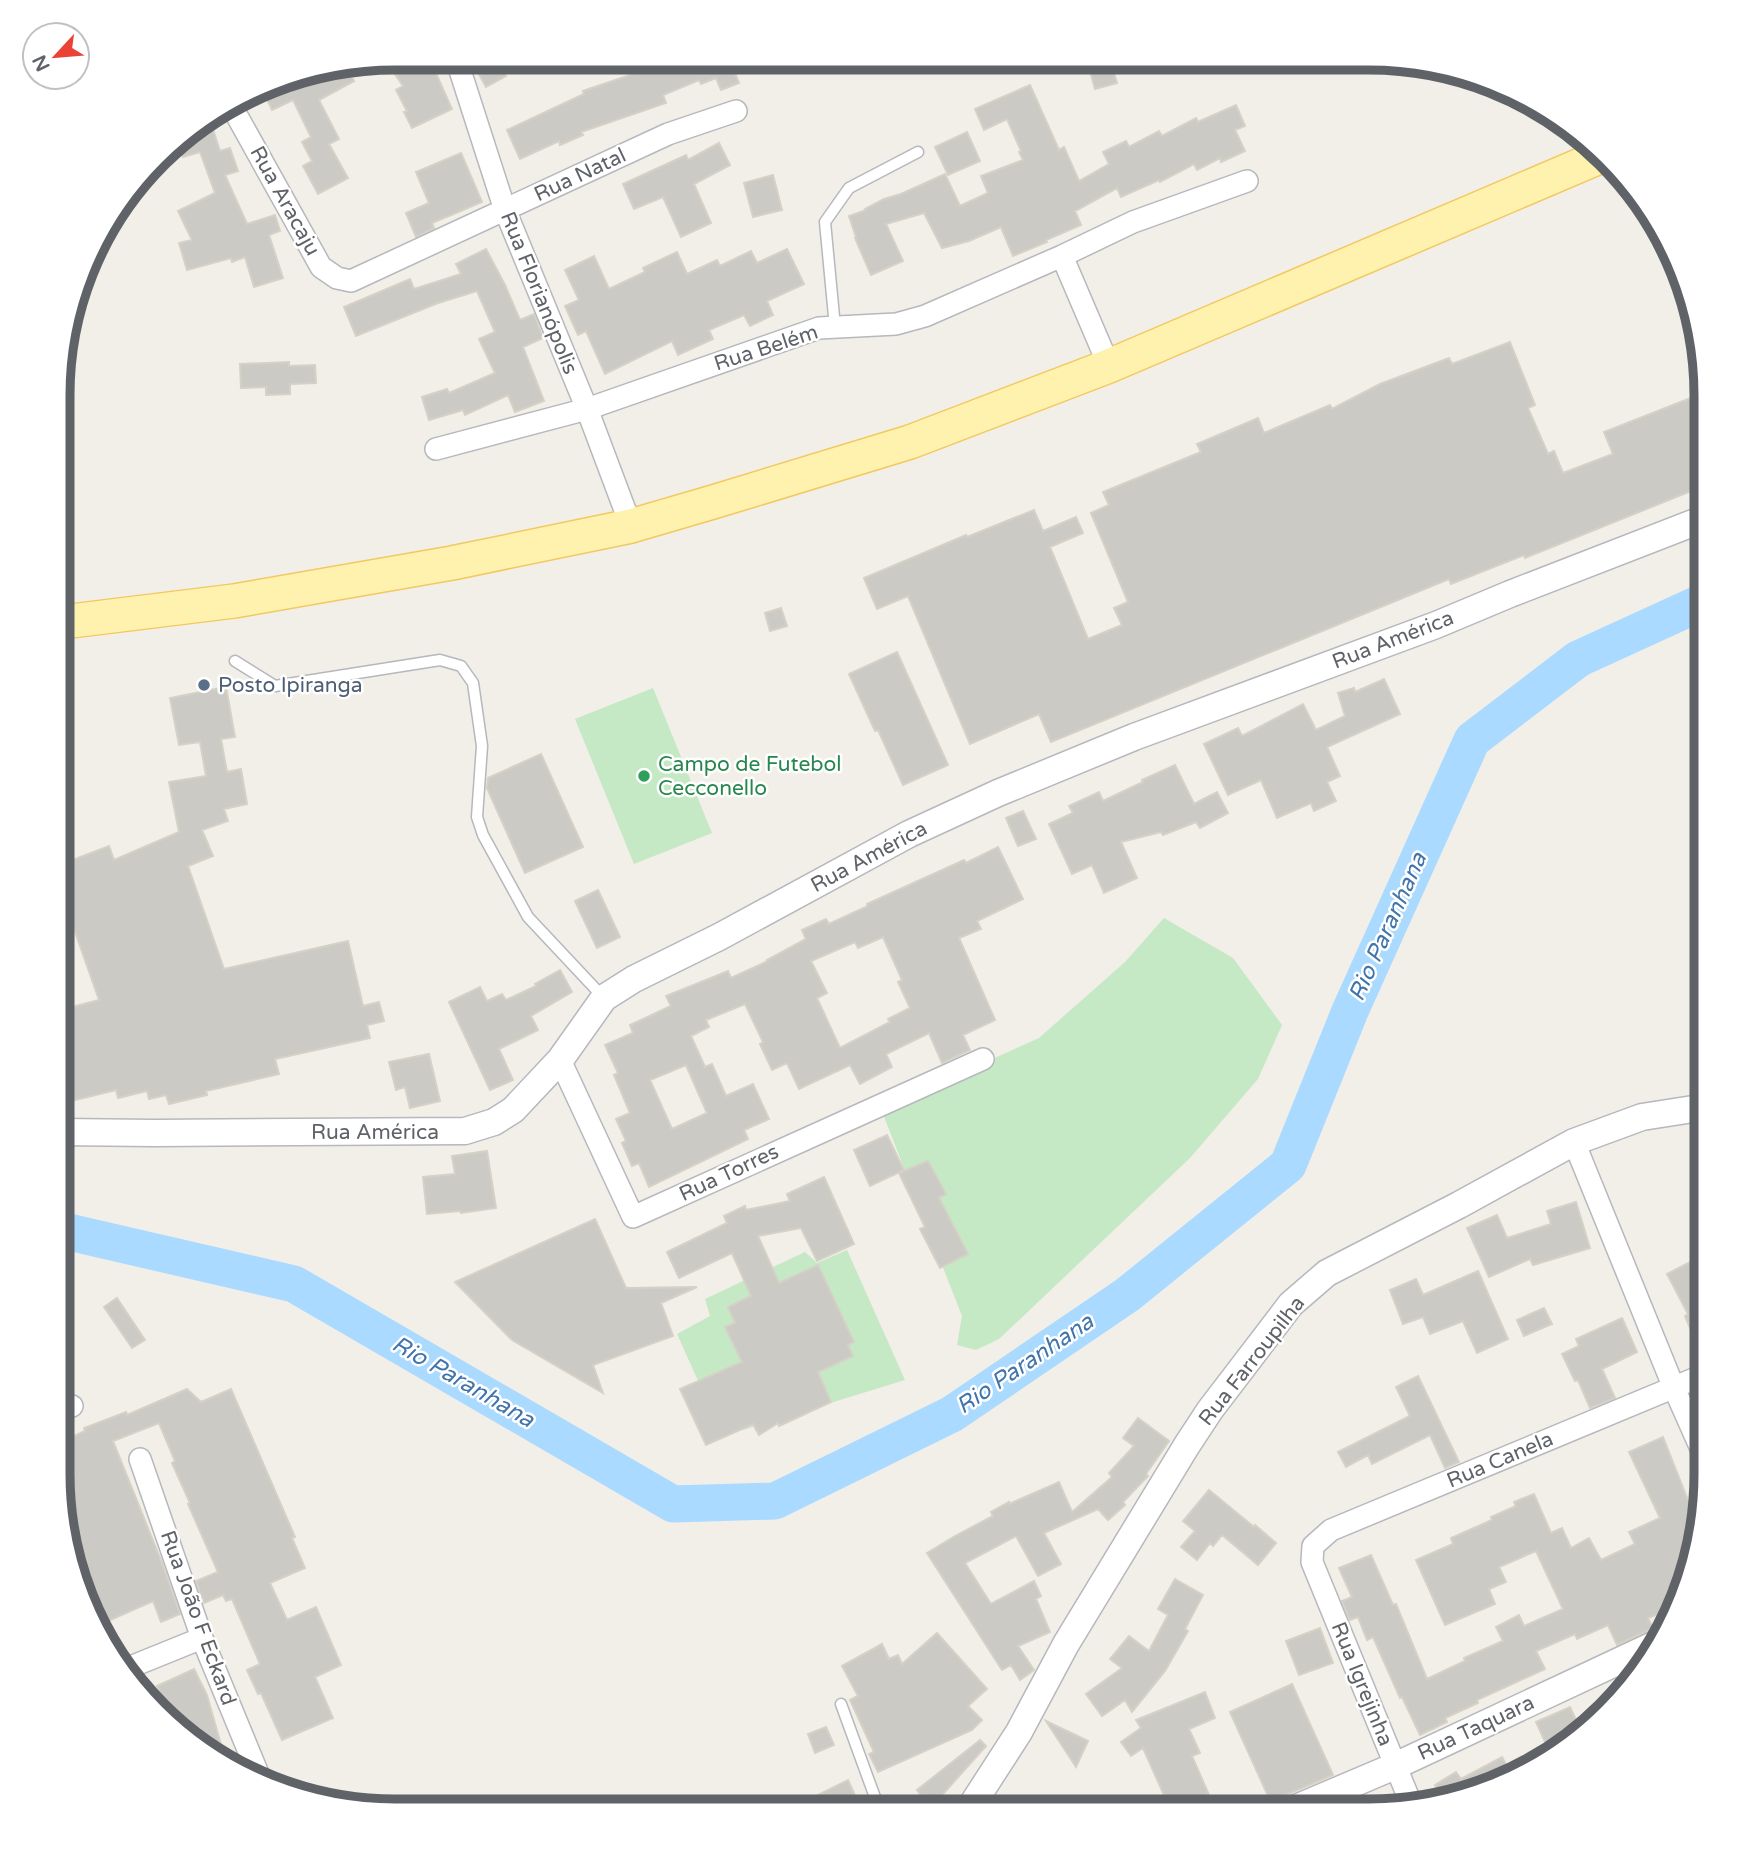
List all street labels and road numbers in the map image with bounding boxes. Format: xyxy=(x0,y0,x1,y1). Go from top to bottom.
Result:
street label: Rua Aracaju xyxy=(245,142,325,260)
street label: Rua Natal xyxy=(530,143,630,207)
street label: Rua Florianópolis xyxy=(495,208,583,378)
street label: Rua Belém xyxy=(711,319,821,377)
street label: Rua América xyxy=(1329,605,1457,675)
street label: Rua América xyxy=(807,816,931,898)
street label: Rua América xyxy=(311,1120,439,1145)
street label: Rua Torres xyxy=(675,1139,783,1207)
street label: Rua Farroupilha xyxy=(1194,1291,1310,1431)
street label: Rua Canela xyxy=(1443,1426,1557,1494)
street label: Rua João F Eckard xyxy=(155,1527,241,1709)
street label: Rua Igrejinha xyxy=(1326,1618,1398,1750)
street label: Rua Taquara xyxy=(1414,1690,1538,1766)

